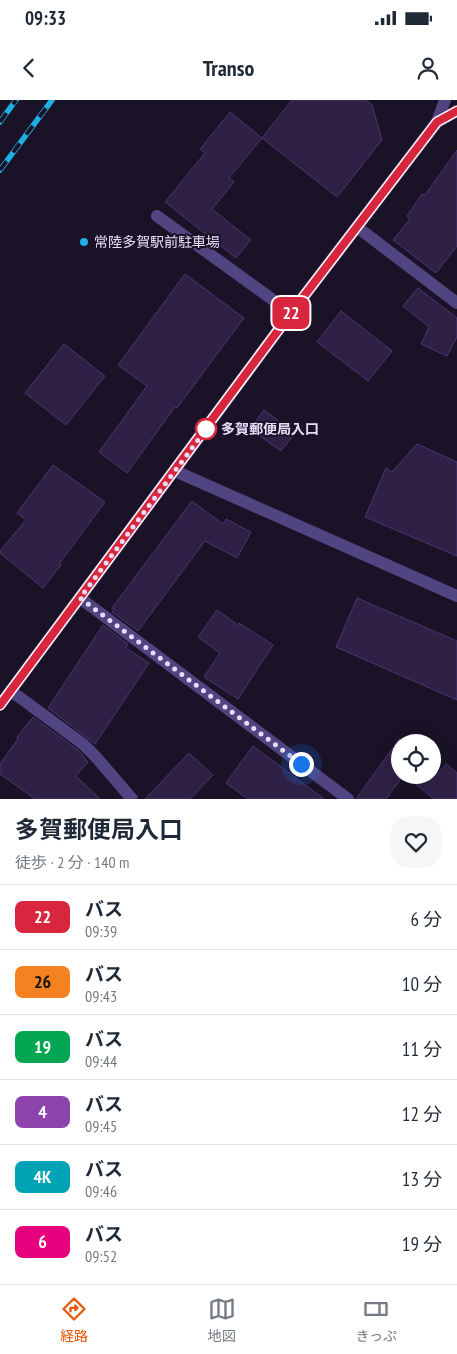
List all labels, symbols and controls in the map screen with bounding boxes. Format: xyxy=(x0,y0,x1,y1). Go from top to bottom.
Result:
text: 09:33 xyxy=(25,6,66,30)
icon: back xyxy=(15,54,43,82)
text: Transo xyxy=(203,54,254,82)
icon: person xyxy=(414,54,442,82)
place label: 常陸多賀駅前駐車場 xyxy=(94,233,220,251)
marker: 常陸多賀駅前駐車場 xyxy=(78,236,90,248)
line badge: 22 xyxy=(268,297,314,329)
text: 22 xyxy=(282,301,300,324)
marker: 多賀郵便局入口 xyxy=(195,418,217,440)
place label: 多賀郵便局入口 xyxy=(221,420,319,438)
map controls xyxy=(391,734,441,784)
button: locate xyxy=(391,734,441,784)
your location xyxy=(289,752,314,777)
text: 多賀郵便局入口 xyxy=(15,814,183,845)
button: heart xyxy=(390,816,442,868)
text: 徒歩 · 2 分 · 140 m xyxy=(15,852,129,872)
text: バス xyxy=(85,897,123,921)
text: 22 xyxy=(34,905,51,928)
text: 6 分 xyxy=(410,907,442,931)
text: 09:39 xyxy=(85,921,117,941)
text: バス xyxy=(85,962,123,986)
text: 26 xyxy=(34,970,51,993)
text: 10 分 xyxy=(402,972,442,996)
text: 09:43 xyxy=(85,986,117,1006)
text: バス xyxy=(85,1027,123,1051)
text: 19 xyxy=(34,1035,51,1058)
text: 11 分 xyxy=(402,1037,442,1061)
text: 09:44 xyxy=(85,1051,117,1071)
text: バス xyxy=(85,1092,123,1116)
text: 4 xyxy=(38,1100,47,1123)
text: 12 分 xyxy=(402,1102,442,1126)
text: 09:45 xyxy=(85,1116,117,1136)
text: バス xyxy=(85,1157,123,1181)
text: 4K xyxy=(34,1165,51,1188)
text: 13 分 xyxy=(402,1167,442,1191)
text: 09:46 xyxy=(85,1181,117,1201)
text: バス xyxy=(85,1222,123,1246)
text: 6 xyxy=(38,1230,47,1253)
text: 19 分 xyxy=(402,1232,442,1256)
text: 09:52 xyxy=(85,1246,117,1266)
tab: 経路 xyxy=(60,1295,88,1345)
tab: 地図 xyxy=(208,1295,236,1345)
tab: きっぷ xyxy=(356,1295,397,1345)

